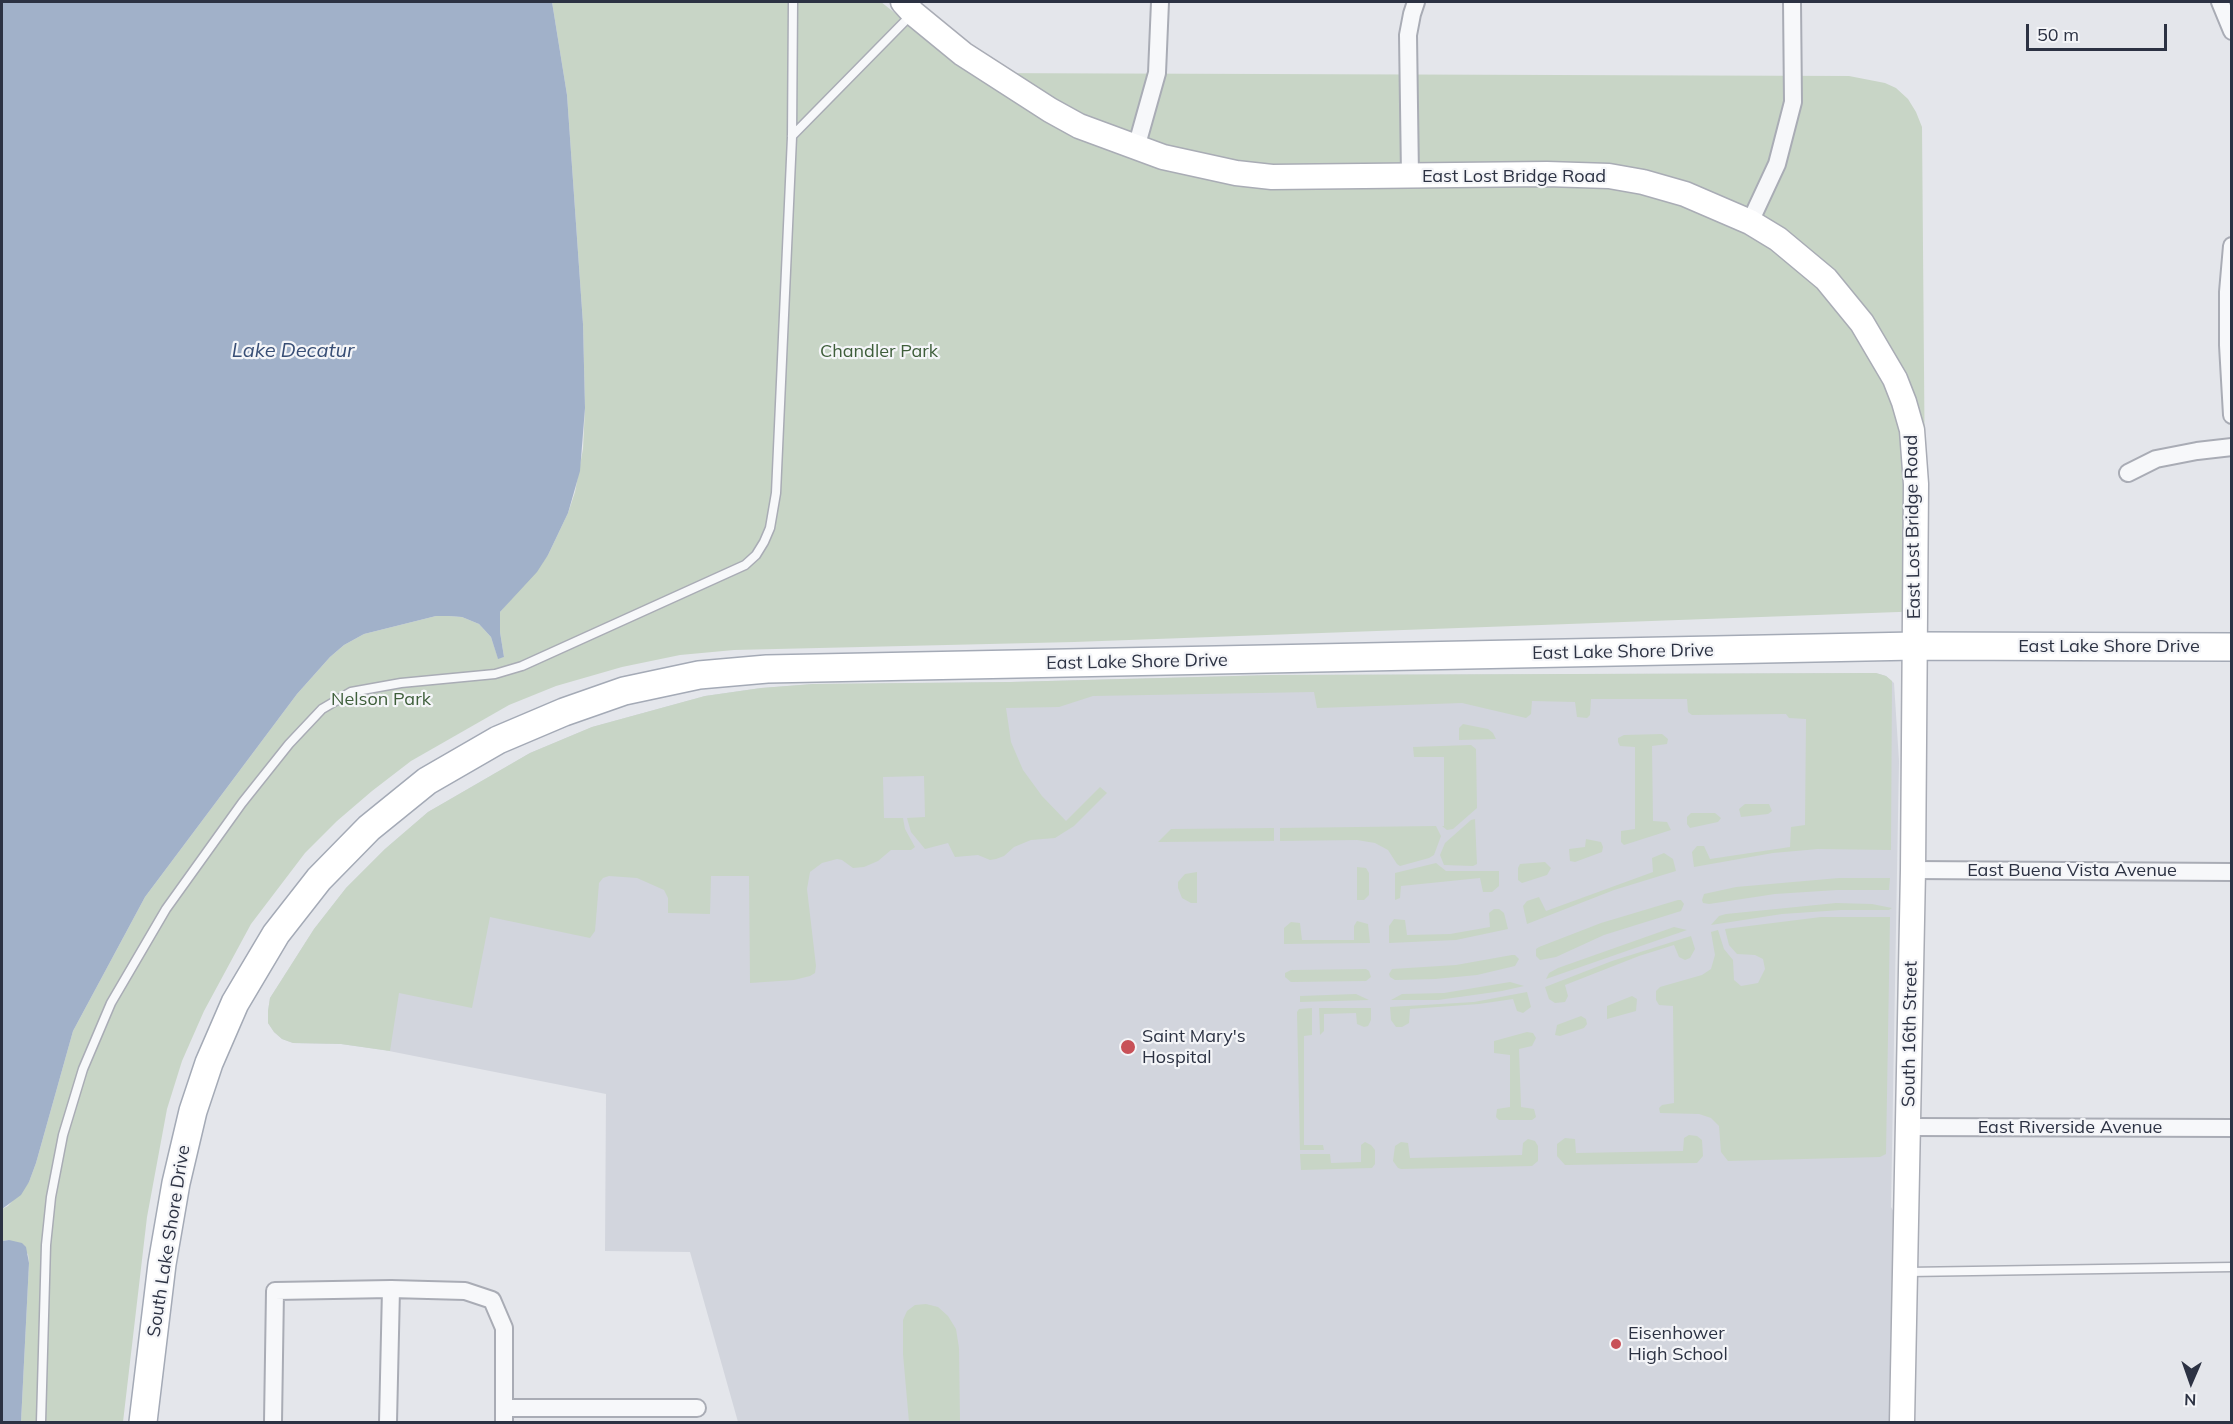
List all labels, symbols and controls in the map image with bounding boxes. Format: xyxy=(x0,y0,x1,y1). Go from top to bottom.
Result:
scale bar xyxy=(2029,12,2170,50)
text: 50 m xyxy=(2037,23,2079,46)
street label: East Lost Bridge Road xyxy=(1422,166,1606,188)
water label: Lake Decatur xyxy=(232,339,354,363)
park label: Chandler Park xyxy=(820,341,938,363)
street label: East Lost Bridge Road xyxy=(1901,435,1925,619)
street label: East Lake Shore Drive xyxy=(2018,636,2200,658)
street label: East Lake Shore Drive xyxy=(1532,640,1714,664)
street label: East Lake Shore Drive xyxy=(1046,650,1228,674)
park label: Nelson Park xyxy=(331,689,431,711)
street label: East Buena Vista Avenue xyxy=(1967,860,2177,882)
street label: South 16th Street xyxy=(1898,961,1922,1107)
place label: Saint Mary's Hospital xyxy=(1142,1026,1246,1068)
marker: Saint Mary's Hospital xyxy=(1119,1038,1137,1056)
street label: East Riverside Avenue xyxy=(1978,1117,2162,1139)
street label: South Lake Shore Drive xyxy=(143,1144,195,1338)
place label: Eisenhower High School xyxy=(1628,1323,1728,1366)
marker: Eisenhower High School xyxy=(1609,1337,1623,1351)
north arrow xyxy=(2161,1352,2221,1412)
text: N xyxy=(2184,1390,2197,1410)

